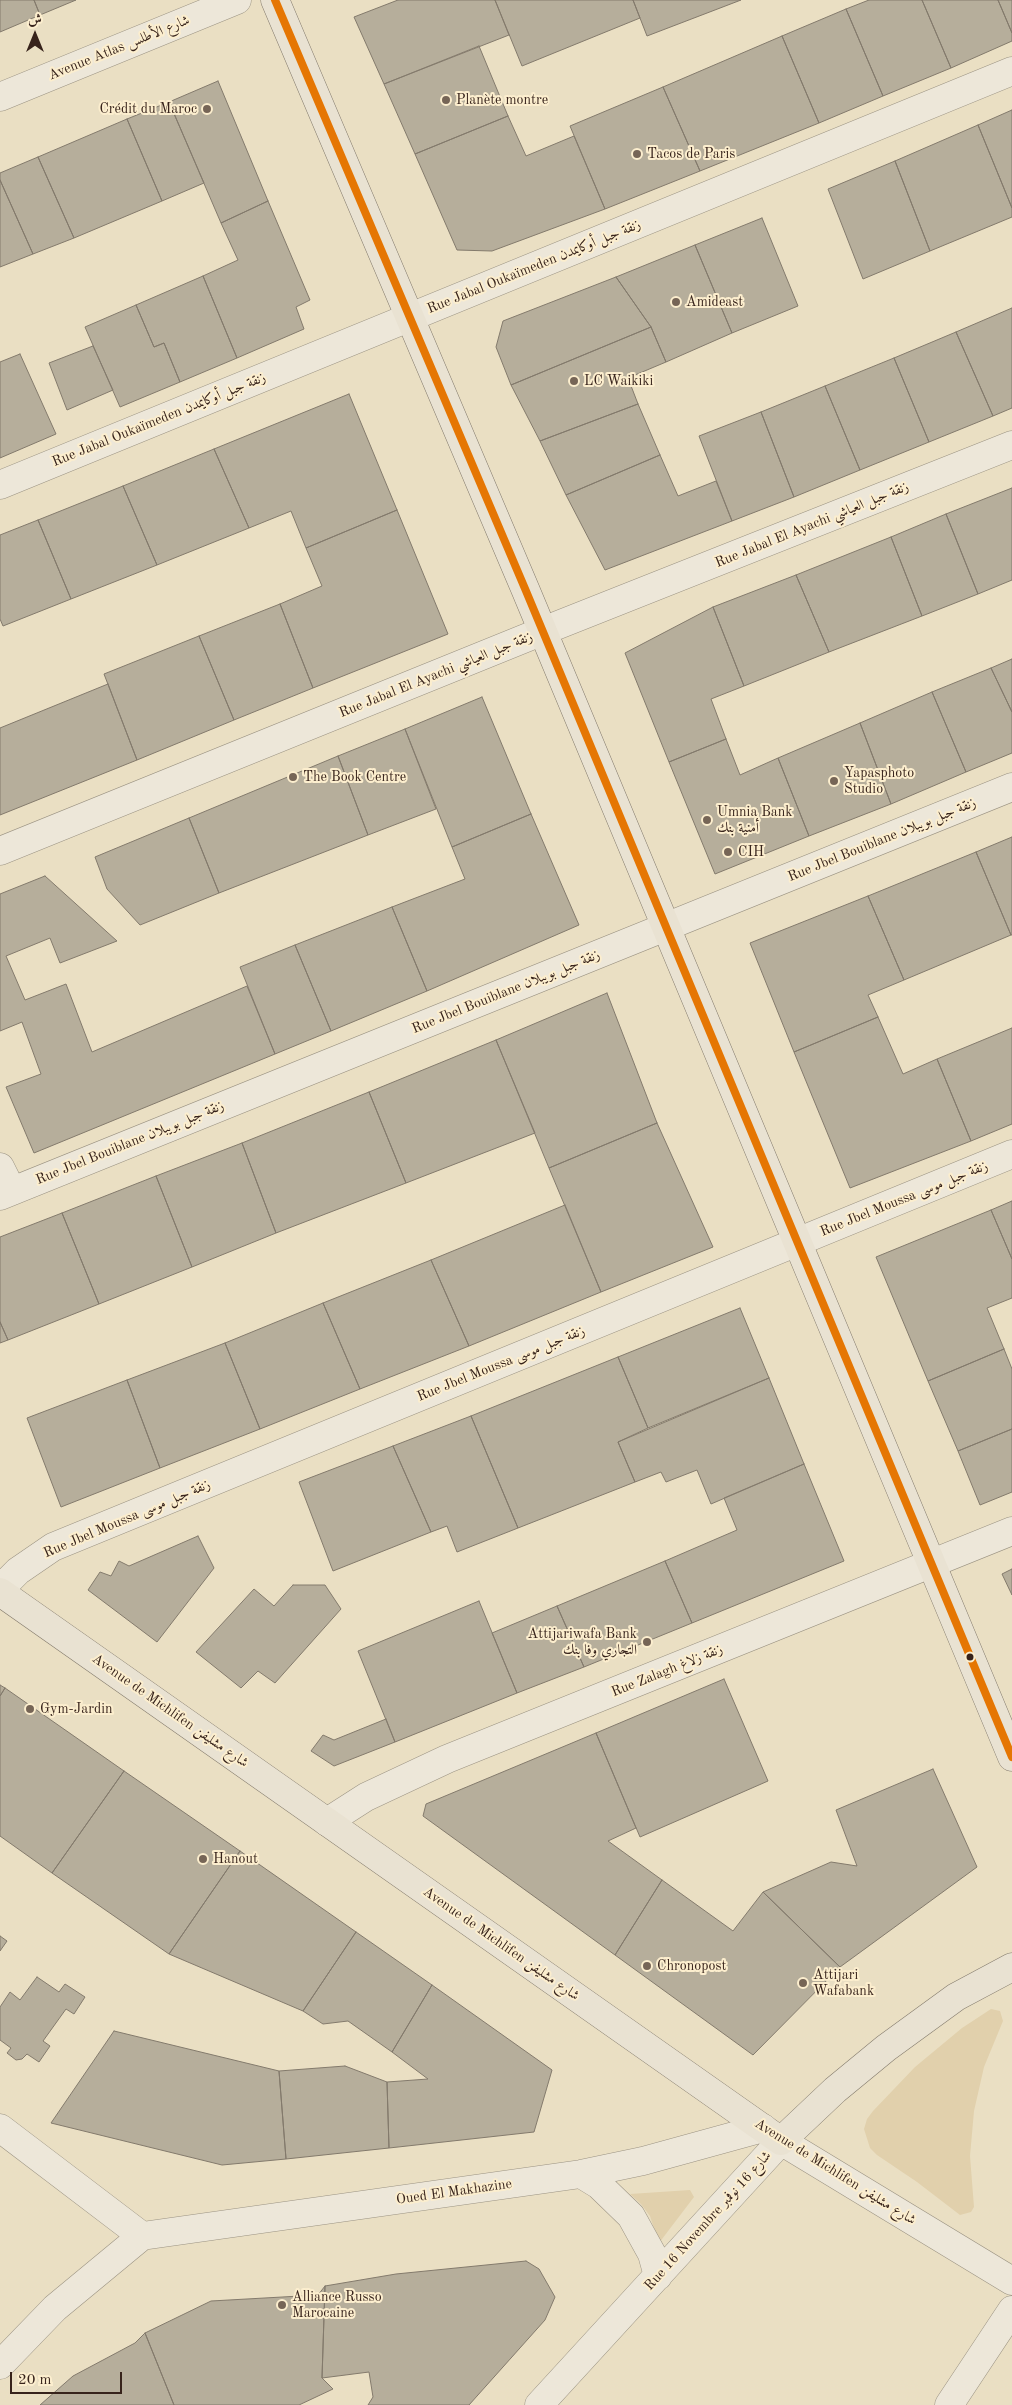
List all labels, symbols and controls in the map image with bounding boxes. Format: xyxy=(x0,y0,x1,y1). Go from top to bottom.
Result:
north arrow xyxy=(10,10,60,60)
street label: Avenue Atlas شارع الأطلس xyxy=(46,12,192,84)
text: ش xyxy=(28,13,42,27)
place label: Planète montre xyxy=(456,92,548,108)
marker: Planète montre xyxy=(440,94,452,106)
place label: Crédit du Maroc xyxy=(99,101,197,117)
marker: Crédit du Maroc xyxy=(201,103,213,115)
place label: Tacos de Paris xyxy=(647,146,735,162)
marker: Tacos de Paris xyxy=(631,148,643,160)
street label: Rue Jabal Oukaïmeden زنقة جبل أوكايمدن xyxy=(425,216,643,318)
place label: Amideast xyxy=(686,294,743,310)
marker: Amideast xyxy=(670,296,682,308)
street label: Rue Jabal Oukaïmeden زنقة جبل أوكايمدن xyxy=(50,369,268,471)
place label: LC Waikiki xyxy=(584,373,653,389)
marker: LC Waikiki xyxy=(568,375,580,387)
street label: Rue Jabal El Ayachi زنقة جبل العياشي xyxy=(713,478,911,572)
street label: Rue Jabal El Ayachi زنقة جبل العياشي xyxy=(337,628,535,722)
place label: Yapasphoto Studio xyxy=(844,765,914,798)
place label: The Book Centre xyxy=(303,769,406,785)
marker: The Book Centre xyxy=(287,771,299,783)
marker: Yapasphoto Studio xyxy=(828,775,840,787)
street label: Rue Jbel Bouiblane زنقة جبل بويبلان xyxy=(785,794,979,886)
place label: Umnia Bank أمنية بنك xyxy=(717,804,793,836)
marker: Umnia Bank أمنية بنك xyxy=(701,814,713,826)
place label: CIH xyxy=(738,844,764,860)
marker: CIH xyxy=(722,846,734,858)
street label: Rue Jbel Bouiblane زنقة جبل بويبلان xyxy=(409,946,603,1038)
street label: Rue Jbel Bouiblane زنقة جبل بويبلان xyxy=(33,1097,227,1189)
street label: Rue Jbel Moussa زنقة جبل موسى xyxy=(818,1158,990,1240)
street label: Rue Jbel Moussa زنقة جبل موسى xyxy=(415,1323,587,1405)
street label: Rue Jbel Moussa زنقة جبل موسى xyxy=(41,1476,213,1562)
place label: Attijariwafa Bank التجاري وفا بنك xyxy=(528,1626,637,1658)
marker: Attijariwafa Bank التجاري وفا بنك xyxy=(641,1636,653,1648)
street label: Rue Zalagh زنقة زلاغ xyxy=(609,1641,725,1701)
street label: Avenue de Michlifen شارع مشليفن xyxy=(89,1650,251,1772)
unlabelled marker xyxy=(965,1652,975,1662)
place label: Gym-Jardin xyxy=(40,1701,113,1717)
marker: Gym-Jardin xyxy=(24,1703,36,1715)
place label: Hanout xyxy=(213,1851,258,1867)
marker: Hanout xyxy=(197,1853,209,1865)
street label: Avenue de Michlifen شارع مشليفن xyxy=(420,1883,582,2005)
place label: Chronopost xyxy=(657,1958,726,1974)
marker: Chronopost xyxy=(641,1960,653,1972)
place label: Attijari Wafabank xyxy=(813,1967,874,2000)
marker: Attijari Wafabank xyxy=(797,1977,809,1989)
street label: Avenue de Michlifen شارع مشليفن xyxy=(751,2115,919,2229)
street label: Rue 16 Novembre شارع 16 نوفمبر xyxy=(641,2148,775,2294)
street label: Oued El Makhazine xyxy=(395,2176,513,2208)
place label: Alliance Russo Marocaine xyxy=(292,2289,382,2322)
marker: Alliance Russo Marocaine xyxy=(276,2299,288,2311)
scale bar xyxy=(12,2362,125,2394)
text: 20 m xyxy=(18,2373,52,2388)

